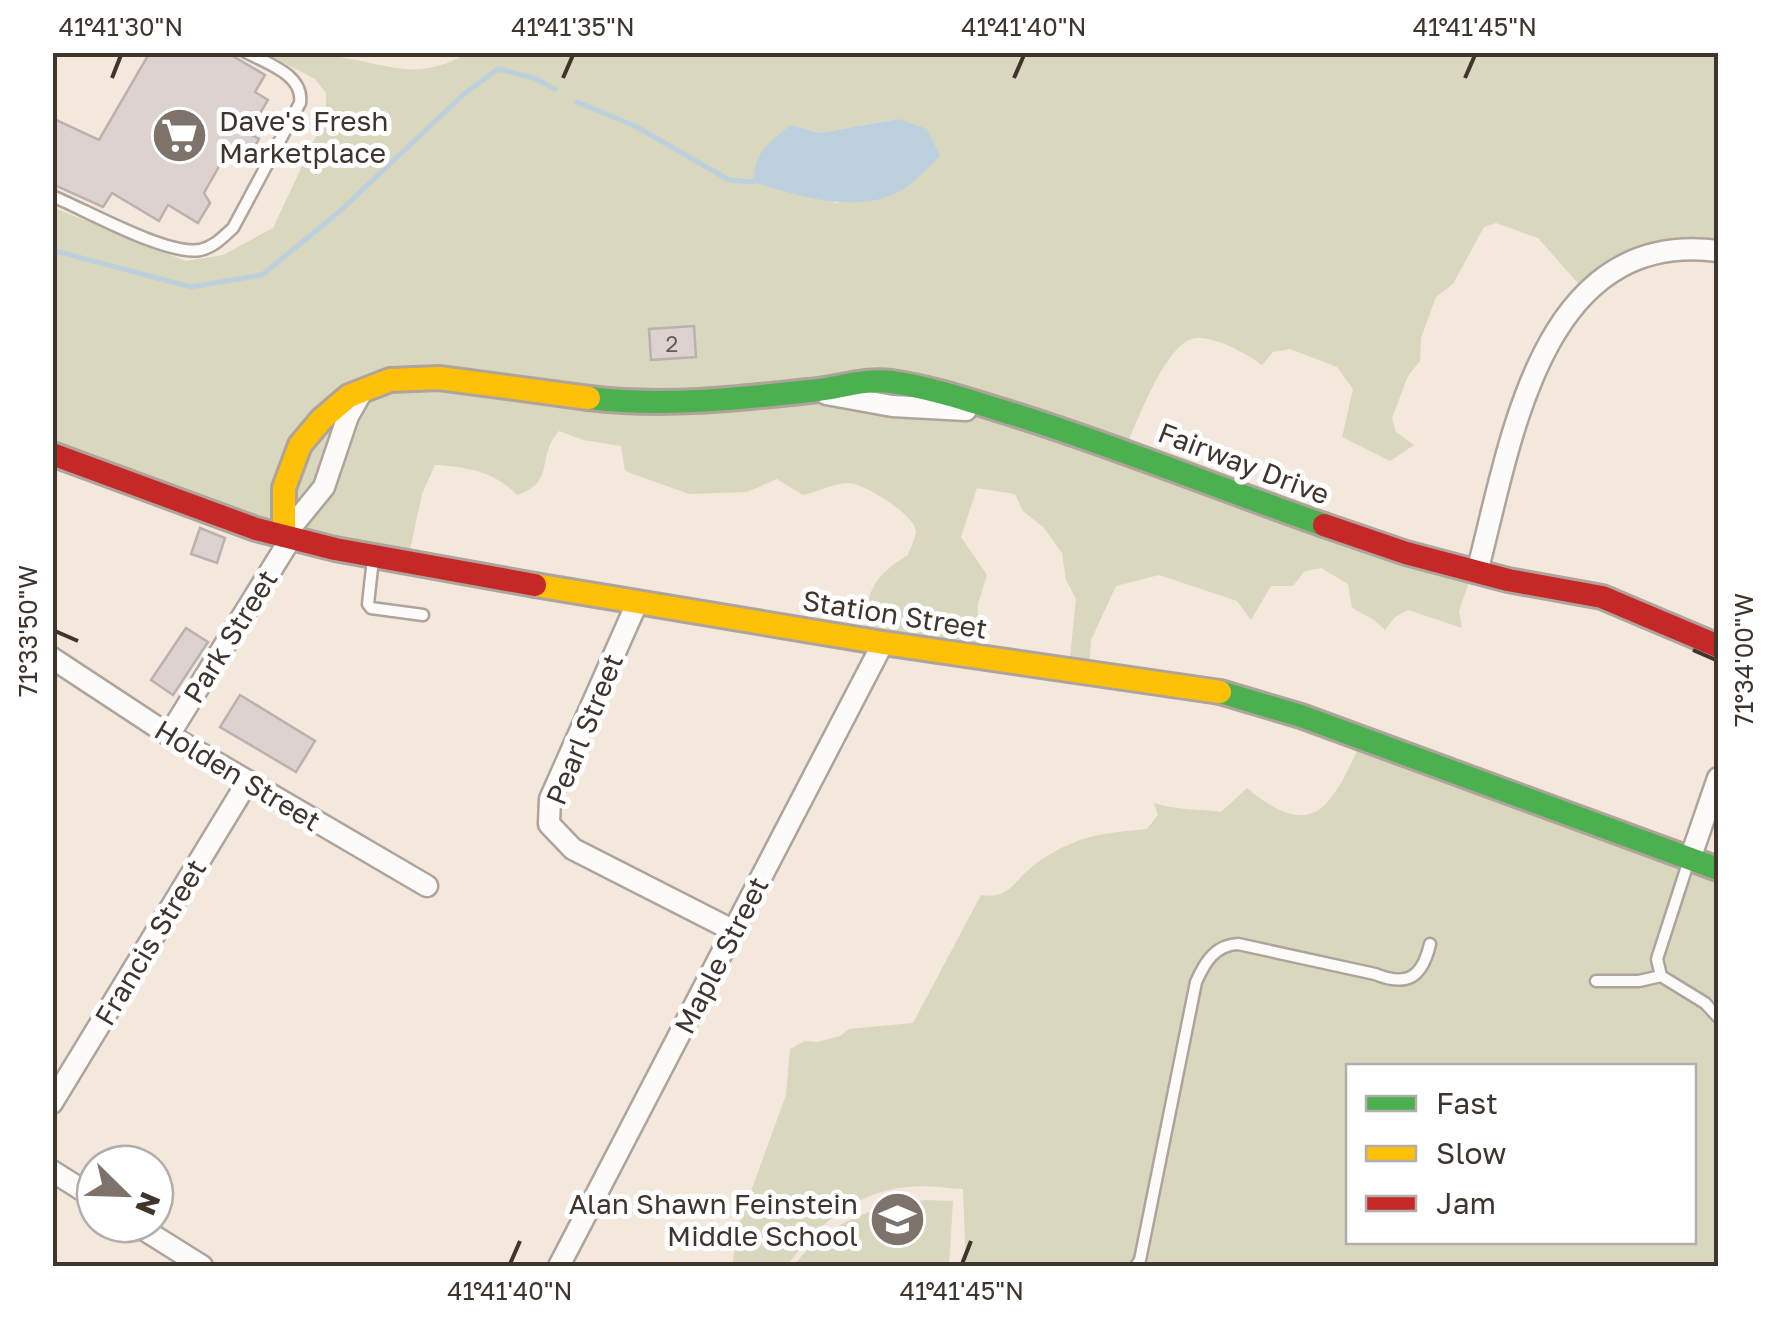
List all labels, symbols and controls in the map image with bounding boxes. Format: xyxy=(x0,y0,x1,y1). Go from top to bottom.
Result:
text: 41°41'30"N xyxy=(59,11,183,42)
text: 41°41'35"N xyxy=(511,11,635,42)
text: 41°41'40"N xyxy=(961,11,1087,42)
text: 41°41'45"N xyxy=(1413,11,1537,42)
place label: Dave's Fresh Marketplace xyxy=(219,104,389,169)
supermarket icon: Dave's Fresh Marketplace xyxy=(150,106,210,166)
house number: 2 xyxy=(666,330,678,357)
street label: Fairway Drive xyxy=(1154,415,1334,511)
street label: Park Street xyxy=(176,563,284,709)
text: 71°33'50"W xyxy=(12,565,43,697)
street label: Station Street xyxy=(800,583,990,645)
text: 71°34'00"W xyxy=(1728,593,1759,727)
street label: Pearl Street xyxy=(539,649,629,809)
street label: Holden Street xyxy=(149,713,327,837)
street label: Francis Street xyxy=(87,853,213,1031)
street label: Maple Street xyxy=(667,871,775,1039)
legend xyxy=(1346,1064,1696,1244)
text: Fast xyxy=(1436,1085,1498,1121)
text: Slow xyxy=(1436,1135,1507,1171)
north arrow xyxy=(75,1144,175,1244)
text: Jam xyxy=(1436,1185,1496,1221)
place label: Alan Shawn Feinstein Middle School xyxy=(569,1187,858,1252)
text: N xyxy=(129,1188,168,1220)
school or university icon: Alan Shawn Feinstein Middle School xyxy=(867,1189,927,1249)
text: 41°41'40"N xyxy=(447,1275,573,1306)
text: 41°41'45"N xyxy=(900,1275,1024,1306)

